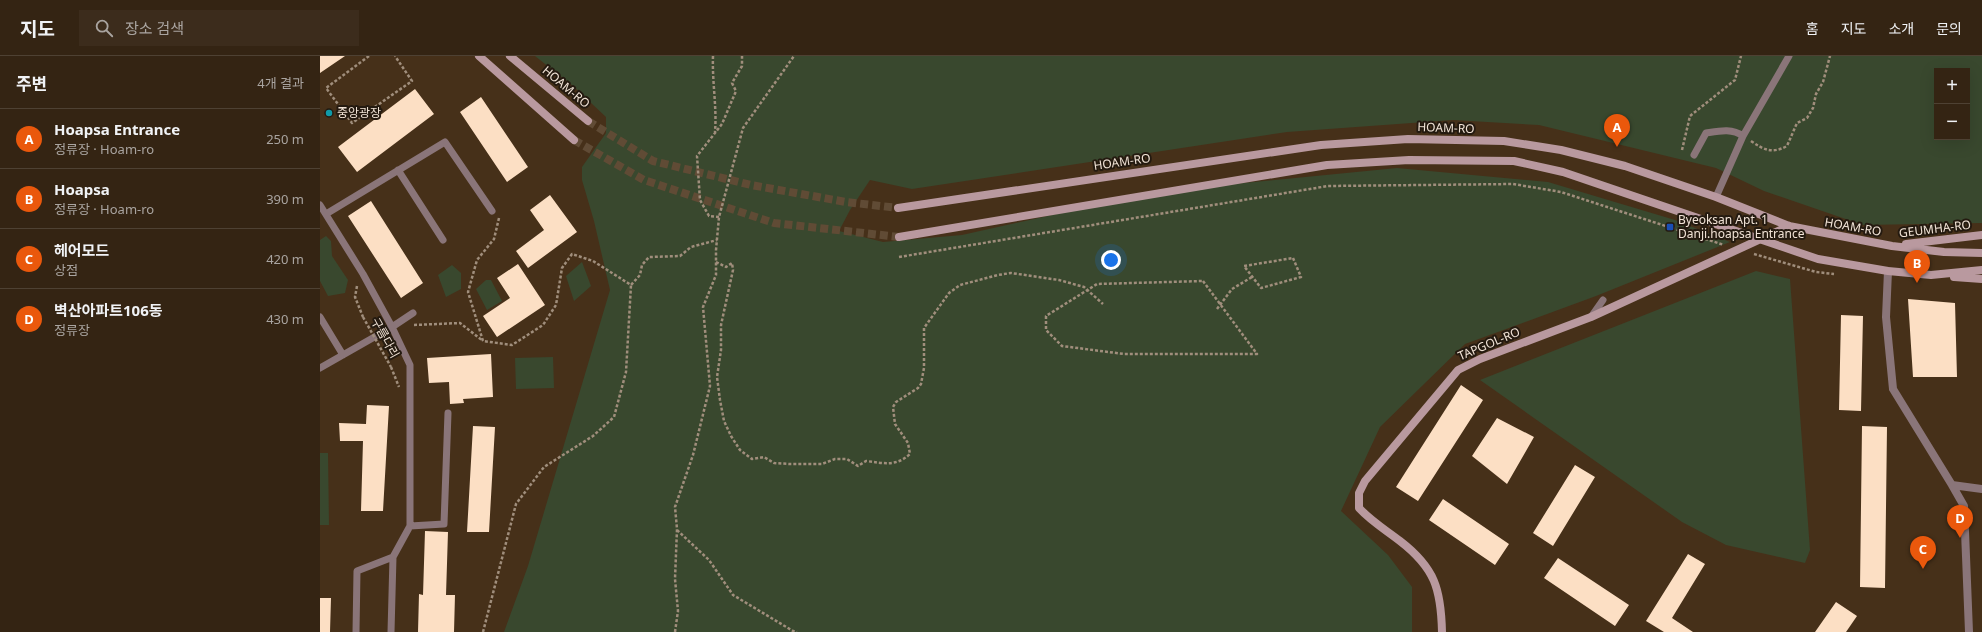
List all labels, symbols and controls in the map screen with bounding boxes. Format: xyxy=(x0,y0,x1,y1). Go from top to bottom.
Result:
search box xyxy=(79,10,359,46)
text: 지도 xyxy=(20,16,55,42)
icon: search xyxy=(93,17,115,39)
text: 장소 검색 xyxy=(125,18,184,38)
text: 홈 xyxy=(1806,19,1819,38)
text: 지도 xyxy=(1841,19,1866,38)
text: 소개 xyxy=(1888,19,1914,38)
text: 문의 xyxy=(1936,19,1962,38)
street label: HOAM-RO xyxy=(539,62,594,112)
map controls xyxy=(1934,68,1970,140)
button: + xyxy=(1934,68,1970,104)
text: 주변 xyxy=(16,72,47,95)
text: 4개 결과 xyxy=(257,74,304,92)
place label: 중앙광장 xyxy=(337,104,381,121)
button: − xyxy=(1934,104,1970,140)
marker: 중앙광장 xyxy=(324,108,334,118)
pin: A xyxy=(1604,114,1630,147)
street label: HOAM-RO xyxy=(1417,118,1475,137)
text: Hoapsa Entrance xyxy=(54,119,180,139)
text: A xyxy=(25,130,34,148)
text: 250 m xyxy=(266,130,304,148)
text: 정류장 · Hoam-ro xyxy=(54,140,154,158)
street label: HOAM-RO xyxy=(1092,149,1151,174)
text: Hoapsa xyxy=(54,179,110,199)
text: B xyxy=(25,190,33,208)
text: 390 m xyxy=(266,190,304,208)
text: 정류장 · Hoam-ro xyxy=(54,200,154,218)
place label: Byeoksan Apt. 1 Danji.hoapsa Entrance xyxy=(1678,211,1805,242)
street label: HOAM-RO xyxy=(1823,213,1883,240)
street label: GEUMHA-RO xyxy=(1898,216,1972,241)
marker: Byeoksan Apt. 1 Danji.hoapsa Entrance xyxy=(1665,222,1675,232)
text: 헤어모드 xyxy=(54,240,109,260)
text: C xyxy=(25,250,33,268)
text: 420 m xyxy=(266,250,304,268)
your location xyxy=(1101,250,1121,270)
pin: B xyxy=(1904,250,1930,283)
text: 상점 xyxy=(54,261,78,279)
text: 벽산아파트106동 xyxy=(54,300,163,320)
text: D xyxy=(24,310,34,328)
text: 430 m xyxy=(266,310,304,328)
street label: 구름다리 xyxy=(367,314,404,361)
text: 정류장 xyxy=(54,321,90,339)
street label: TAPGOL-RO xyxy=(1455,323,1522,364)
pin: D xyxy=(1947,505,1973,538)
pin: C xyxy=(1910,536,1936,569)

